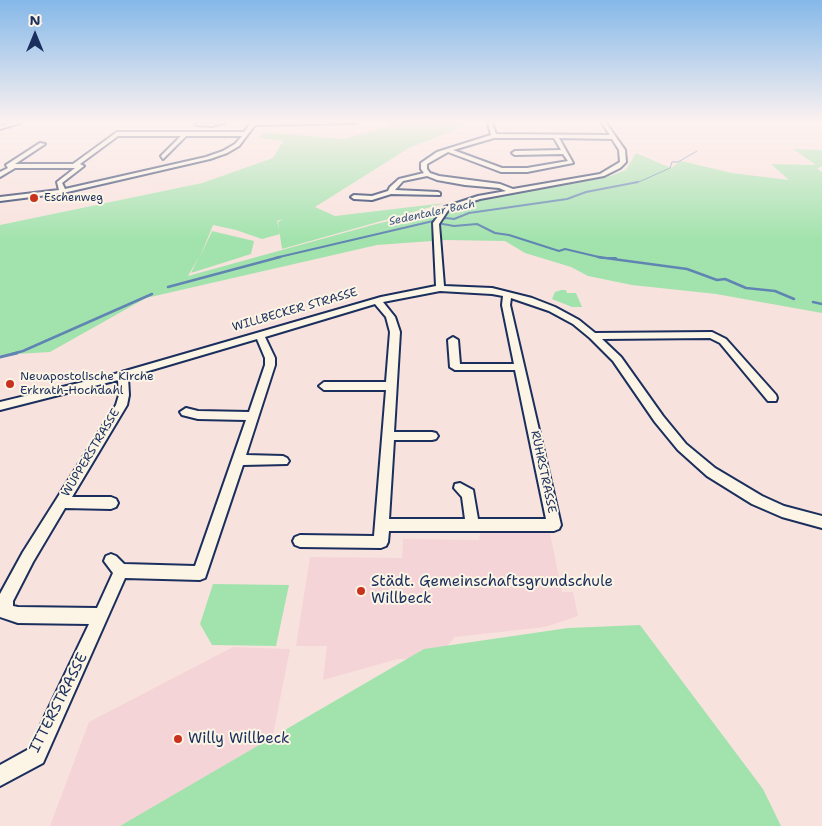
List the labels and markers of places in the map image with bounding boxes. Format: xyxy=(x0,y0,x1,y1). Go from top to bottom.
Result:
place label: Eschenweg xyxy=(44,191,103,205)
marker: Eschenweg xyxy=(28,192,40,204)
place label: Neuapostolische Kirche Erkrath-Hochdahl xyxy=(20,370,154,398)
marker: Neuapostolische Kirche Erkrath-Hochdahl xyxy=(4,378,16,390)
place label: Städt. Gemeinschaftsgrundschule Willbeck xyxy=(371,573,613,608)
marker: Städt. Gemeinschaftsgrundschule Willbeck xyxy=(355,585,367,597)
place label: Willy Willbeck xyxy=(188,730,290,748)
marker: Willy Willbeck xyxy=(172,733,184,745)

